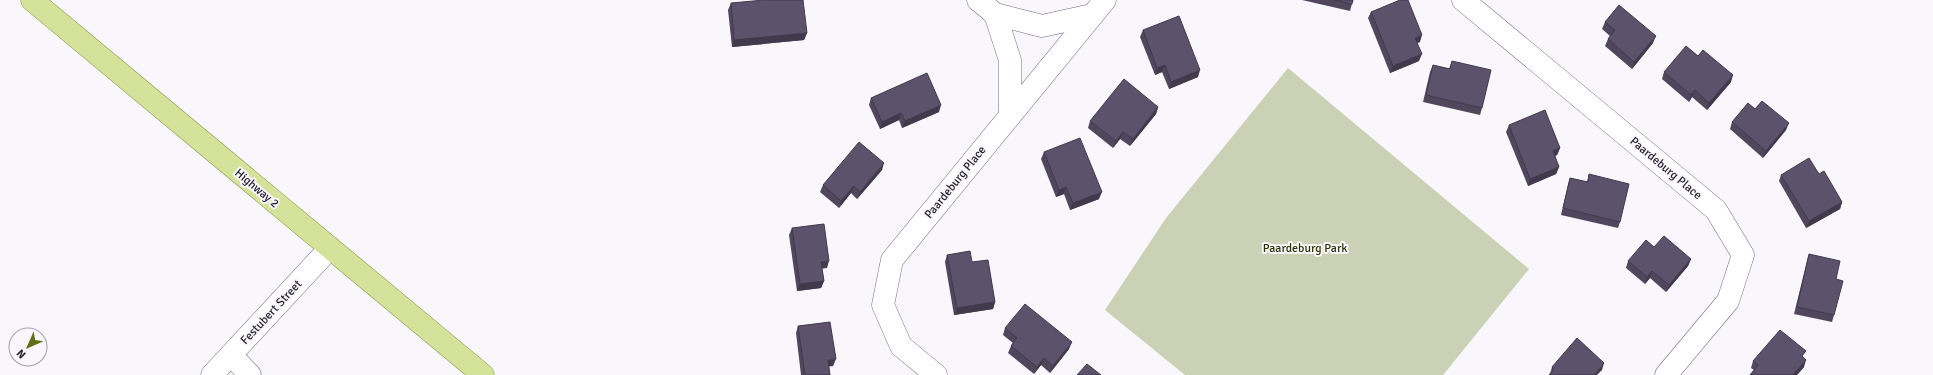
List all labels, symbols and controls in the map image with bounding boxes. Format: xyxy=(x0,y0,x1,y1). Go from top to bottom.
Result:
street label: Paardeburg Place xyxy=(1627,134,1705,203)
street label: Paardeburg Place xyxy=(921,143,989,222)
street label: Highway 2 xyxy=(231,166,282,211)
park label: Paardeburg Park xyxy=(1263,241,1347,256)
street label: Festubert Street xyxy=(238,277,305,348)
north arrow xyxy=(8,327,48,367)
text: N xyxy=(14,346,29,361)

